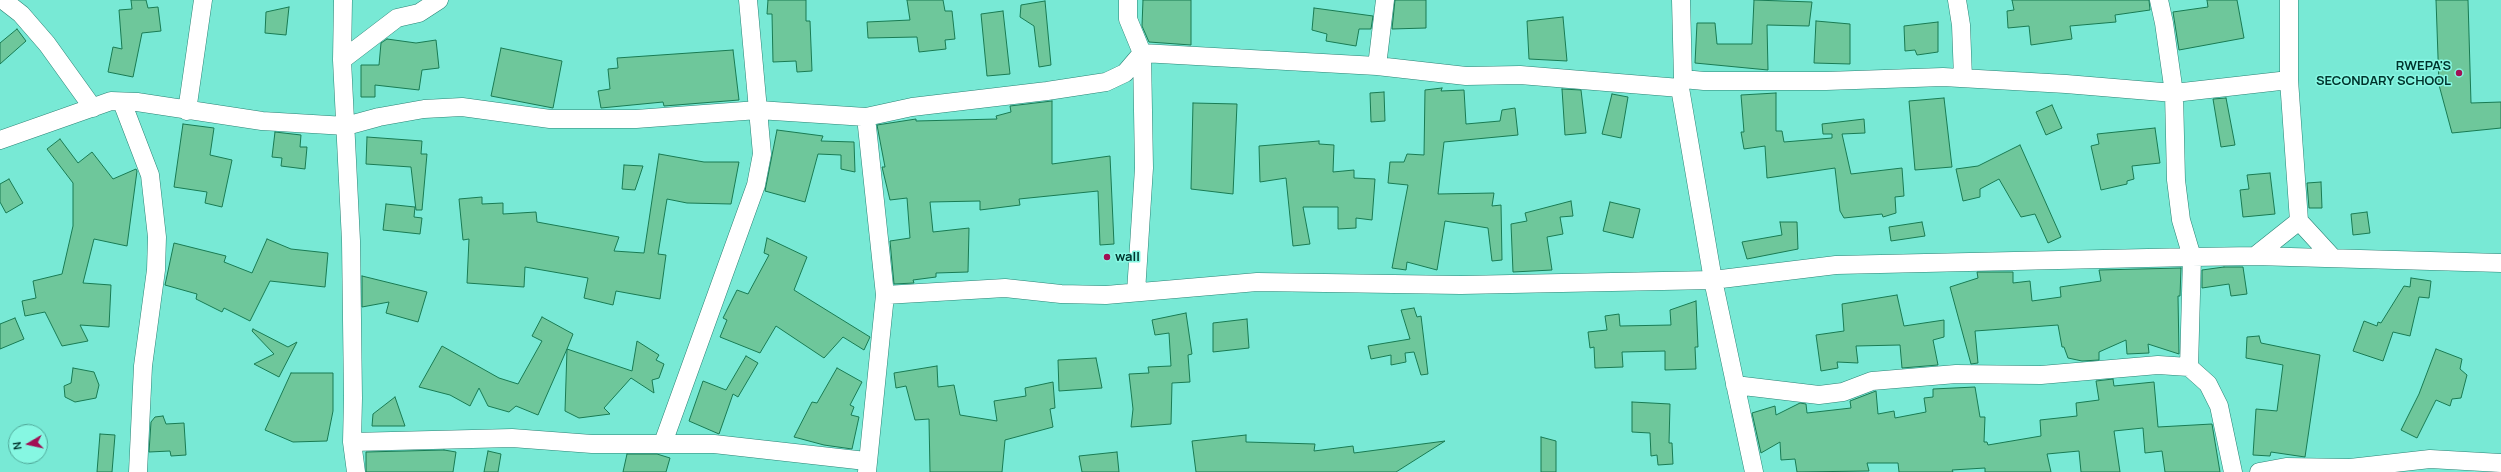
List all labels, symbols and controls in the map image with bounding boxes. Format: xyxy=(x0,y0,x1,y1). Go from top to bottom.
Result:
place label: RWEPA'S SECONDARY SCHOOL xyxy=(2316,58,2451,89)
marker: RWEPA'S SECONDARY SCHOOL xyxy=(2454,68,2464,78)
place label: wall xyxy=(1115,249,1140,265)
marker: wall xyxy=(1102,252,1112,262)
north arrow xyxy=(8,424,48,464)
text: N xyxy=(9,441,25,451)

